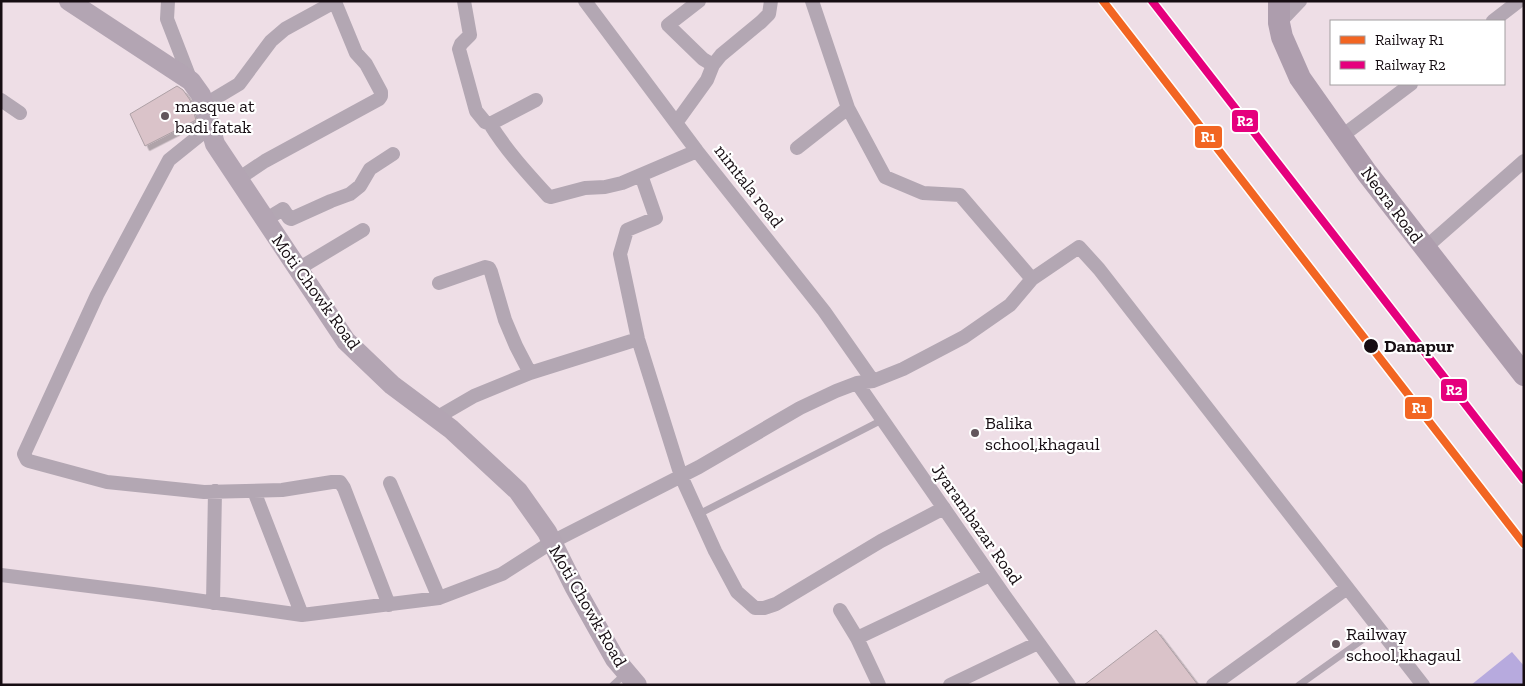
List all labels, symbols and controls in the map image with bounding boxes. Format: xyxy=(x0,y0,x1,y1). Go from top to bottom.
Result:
legend xyxy=(1330,20,1505,85)
text: Railway R1 xyxy=(1375,31,1444,49)
text: Railway R2 xyxy=(1375,56,1446,74)
place label: masque at badi fatak xyxy=(174,95,255,138)
line badge: R2 xyxy=(1231,109,1259,133)
marker: masque at badi fatak xyxy=(159,110,171,122)
text: R2 xyxy=(1237,113,1254,130)
line badge: R1 xyxy=(1194,125,1223,149)
text: R1 xyxy=(1201,129,1216,146)
street label: nimtala road xyxy=(710,140,788,232)
street label: Neora Road xyxy=(1356,163,1428,248)
street label: Moti Chowk Road xyxy=(267,230,365,354)
place label: Danapur xyxy=(1384,335,1454,357)
marker: Danapur xyxy=(1362,337,1380,355)
line badge: R2 xyxy=(1440,378,1468,402)
text: R2 xyxy=(1446,382,1463,399)
line badge: R1 xyxy=(1404,396,1433,420)
text: R1 xyxy=(1412,400,1427,417)
place label: Balika school,khagaul xyxy=(985,412,1100,455)
marker: Balika school,khagaul xyxy=(969,427,981,439)
street label: Jyarambazar Road xyxy=(927,459,1027,589)
street label: Moti Chowk Road xyxy=(544,541,632,671)
place label: Railway school,khagaul xyxy=(1346,623,1461,666)
marker: Railway school,khagaul xyxy=(1330,638,1342,650)

